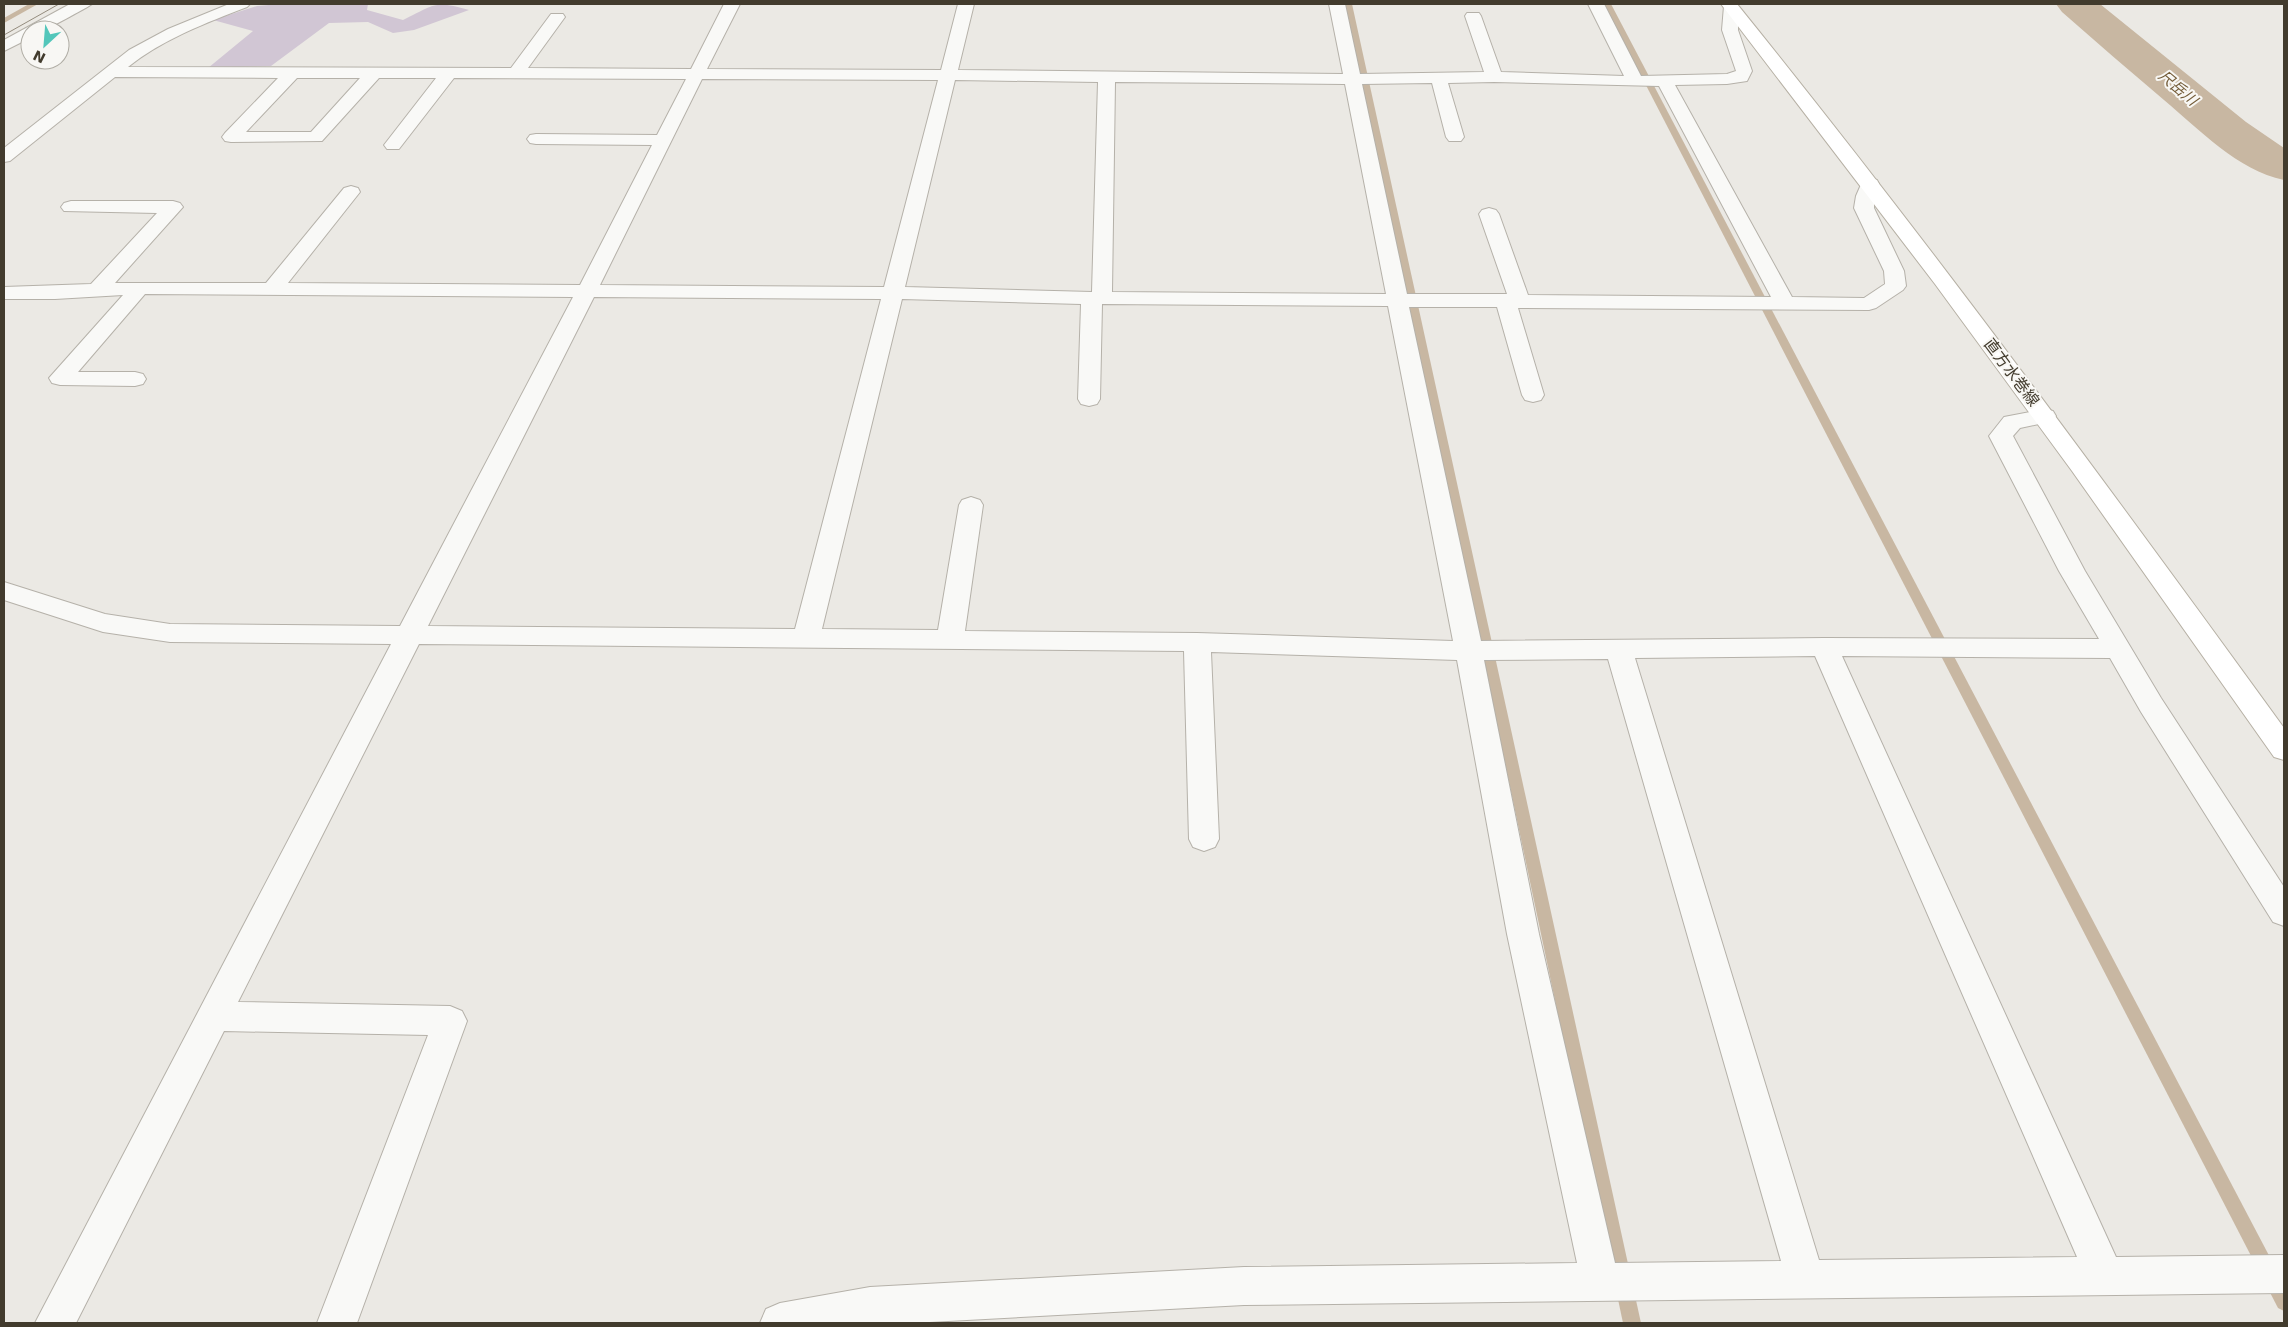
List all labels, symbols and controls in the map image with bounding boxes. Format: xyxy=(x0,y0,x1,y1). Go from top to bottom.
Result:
north arrow xyxy=(20,20,70,70)
text: N xyxy=(31,47,48,66)
water label: 尺岳川 xyxy=(2155,67,2203,111)
street label: 直方水巻線 xyxy=(1980,335,2043,410)

